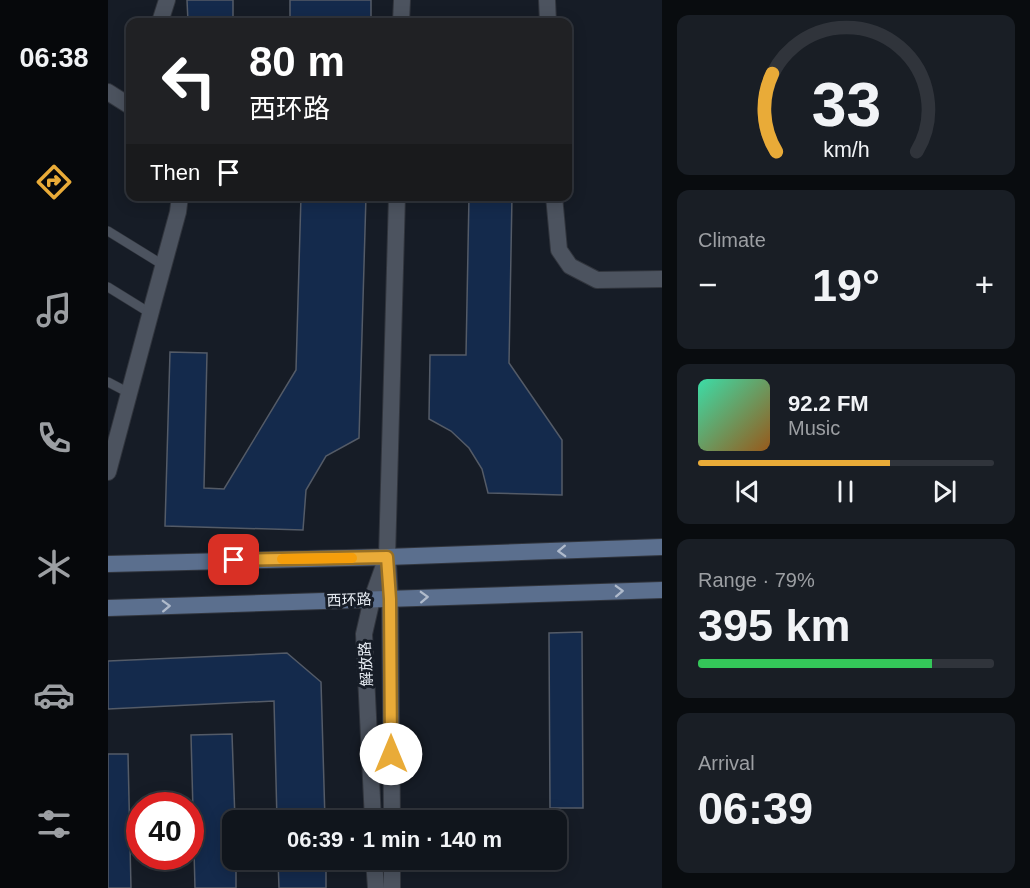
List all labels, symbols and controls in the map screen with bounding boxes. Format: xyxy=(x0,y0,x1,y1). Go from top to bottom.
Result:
text: 80 m xyxy=(249,38,345,85)
icon: left xyxy=(150,42,228,120)
text: 06:38 xyxy=(19,43,89,73)
text: 33 xyxy=(811,70,881,139)
text: 西环路 xyxy=(249,94,330,124)
text: km/h xyxy=(823,138,869,162)
icon: arrive xyxy=(212,156,245,189)
text: Then xyxy=(150,160,200,185)
icon: directions xyxy=(33,161,75,203)
text: Climate xyxy=(698,229,766,251)
text: 19° xyxy=(812,260,880,311)
text: − xyxy=(698,266,717,303)
text: + xyxy=(975,266,994,303)
icon: music xyxy=(33,289,75,331)
text: 92.2 FM xyxy=(788,391,869,416)
icon: phone xyxy=(33,417,75,459)
text: Music xyxy=(788,417,840,439)
icon: previous xyxy=(731,475,764,508)
icon: pause xyxy=(829,475,862,508)
icon: next xyxy=(928,475,961,508)
pin xyxy=(208,534,259,585)
icon: arrive xyxy=(217,543,250,576)
one-way arrow xyxy=(558,545,567,557)
icon: climate xyxy=(33,546,75,588)
text: Range · 79% xyxy=(698,569,815,591)
one-way arrow xyxy=(615,585,624,598)
street label: 西环路 xyxy=(326,590,372,609)
one-way arrow xyxy=(420,591,429,604)
one-way arrow xyxy=(162,600,171,612)
text: 395 km xyxy=(698,600,851,651)
street label: 解放路 xyxy=(356,641,375,687)
icon: car xyxy=(33,674,75,716)
position arrow xyxy=(359,722,423,786)
text: Arrival xyxy=(698,752,755,774)
text: 06:39 xyxy=(698,783,813,834)
speed limit sign: 40 xyxy=(126,792,204,870)
icon: filters xyxy=(33,803,75,845)
text: 06:39 · 1 min · 140 m xyxy=(287,827,502,852)

